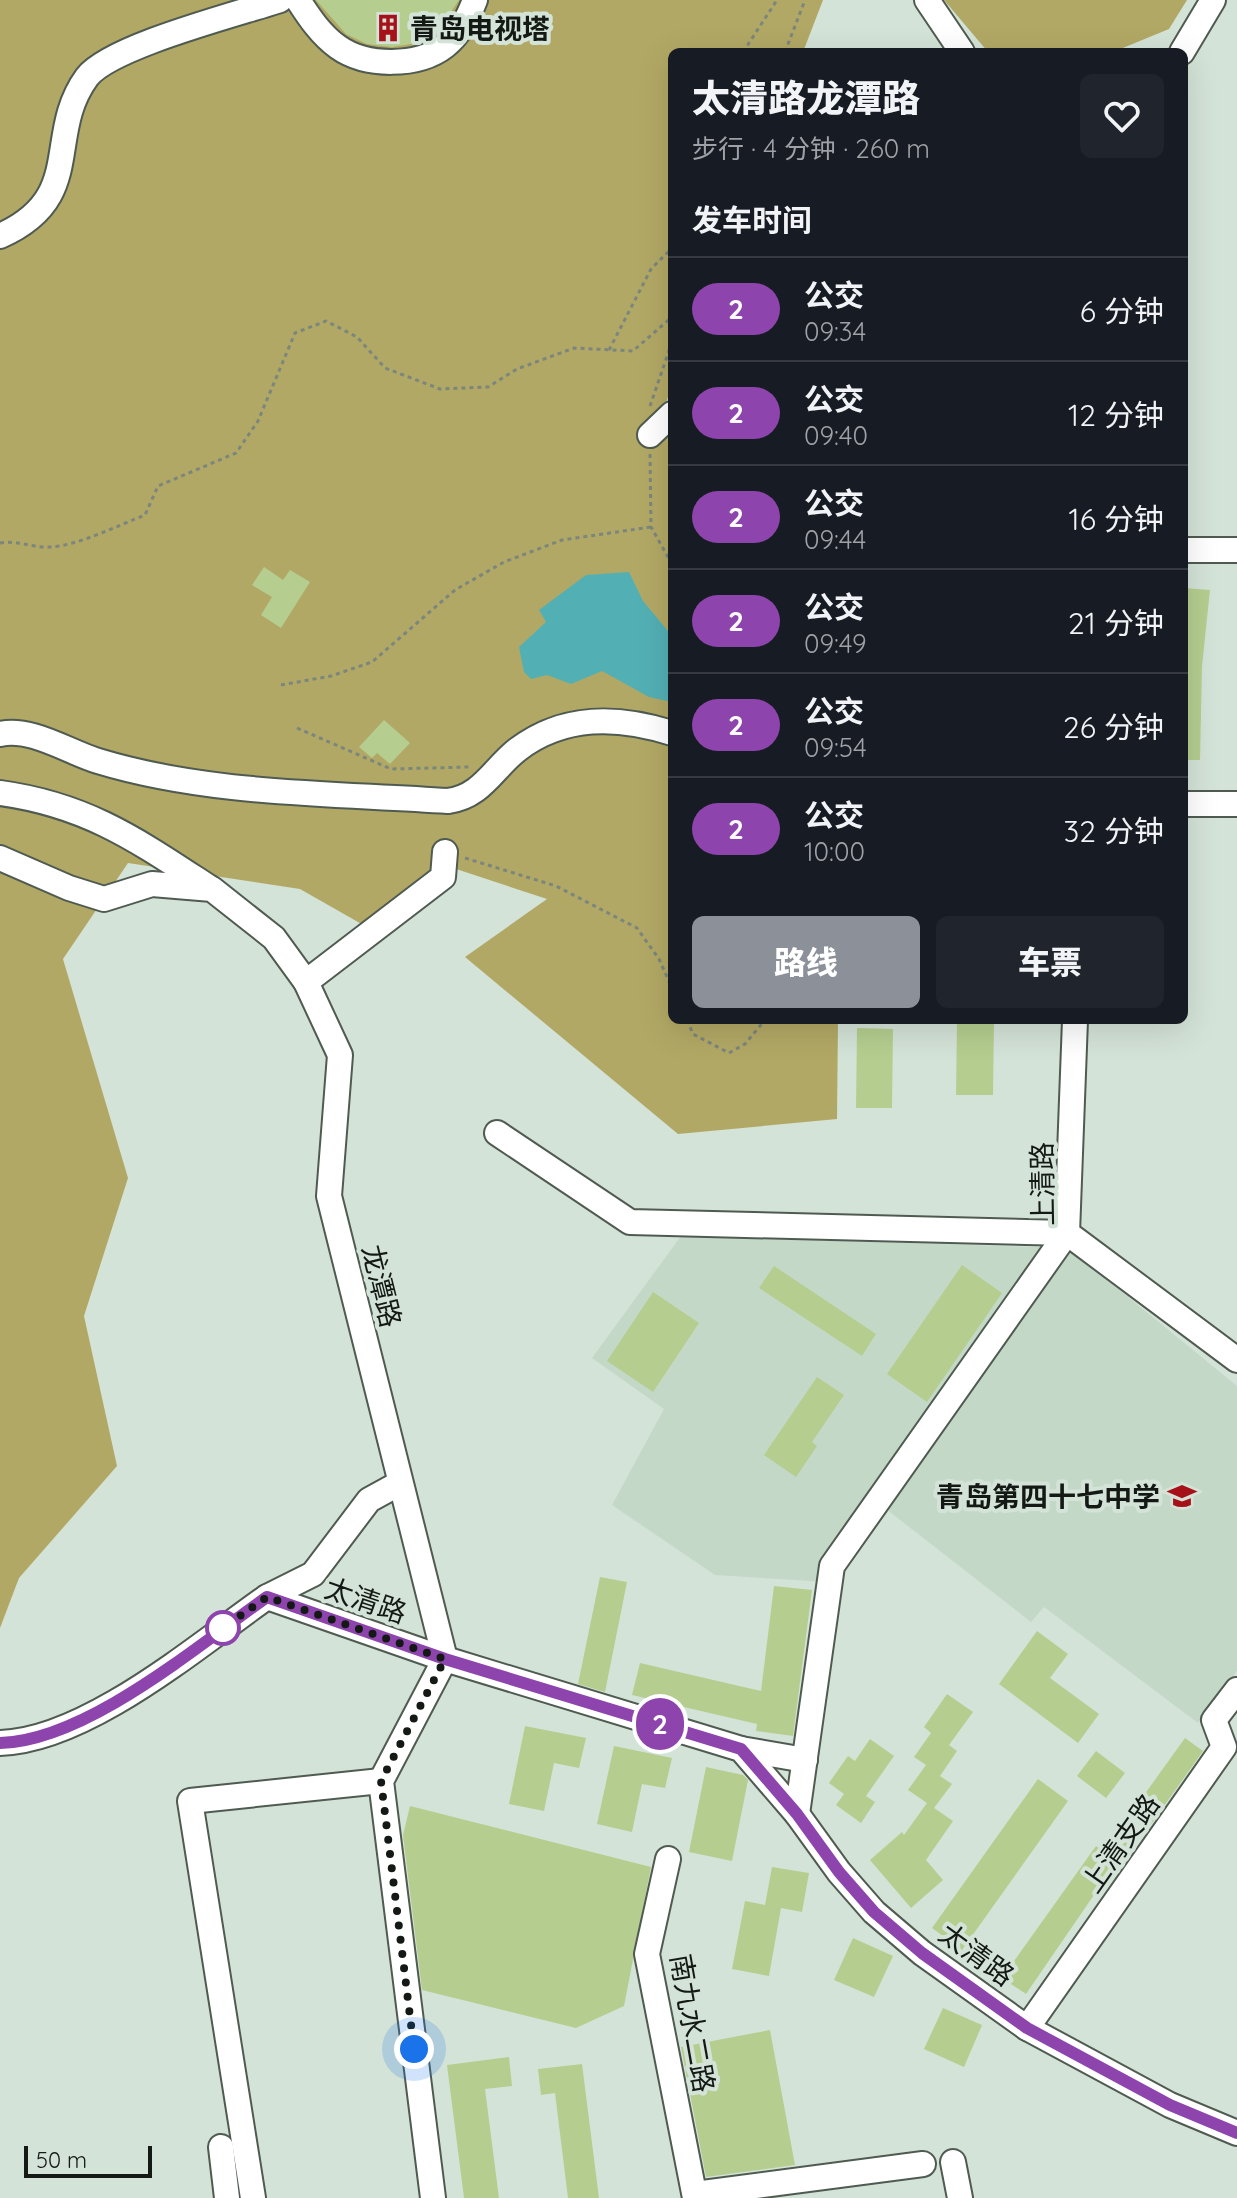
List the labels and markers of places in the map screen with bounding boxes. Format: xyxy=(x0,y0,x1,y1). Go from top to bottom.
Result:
place label: 青岛电视塔 xyxy=(410,11,550,46)
building icon: 青岛电视塔 xyxy=(373,13,403,43)
place label: 青岛第四十七中学 xyxy=(936,1479,1160,1514)
school or university icon: 青岛第四十七中学 xyxy=(1167,1481,1197,1511)
unlabelled marker xyxy=(206,1611,240,1645)

